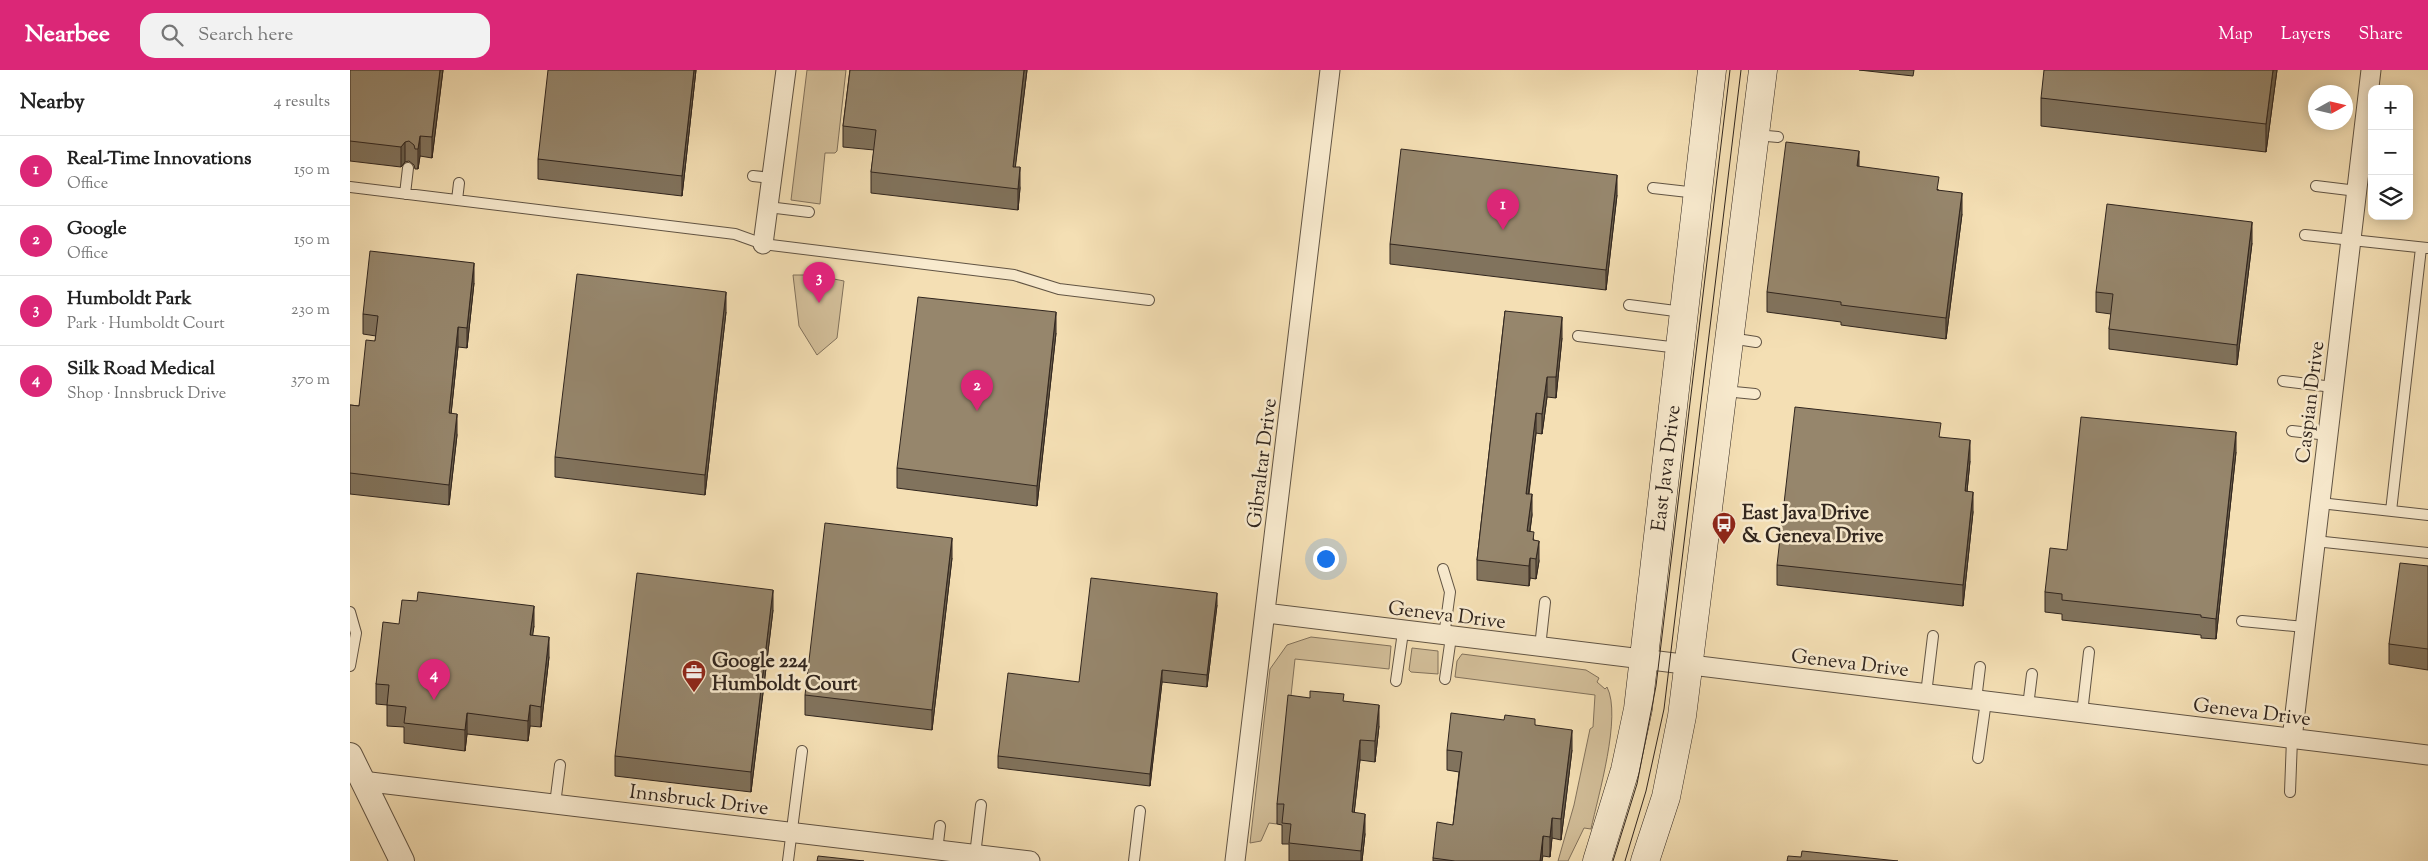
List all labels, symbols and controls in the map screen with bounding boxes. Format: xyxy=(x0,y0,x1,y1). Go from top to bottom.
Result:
search box xyxy=(140,13,490,58)
text: Nearbee xyxy=(25,18,110,52)
icon: search xyxy=(158,21,186,49)
text: Search here xyxy=(198,22,293,49)
text: Map xyxy=(2218,22,2253,48)
text: Layers xyxy=(2281,22,2331,48)
text: Share xyxy=(2359,22,2403,48)
north arrow xyxy=(2308,85,2353,130)
map controls xyxy=(2368,85,2413,220)
button: + xyxy=(2368,85,2413,130)
text: Nearby xyxy=(20,88,85,118)
text: 4 results xyxy=(274,91,330,114)
button: − xyxy=(2368,130,2413,175)
text: Real-Time Innovations xyxy=(67,146,252,173)
text: 1 xyxy=(33,159,39,182)
text: 150 m xyxy=(294,159,330,182)
text: Office xyxy=(67,173,108,196)
button: layers xyxy=(2368,175,2413,220)
pin: 1 xyxy=(1487,189,1519,230)
text: Google xyxy=(67,216,127,243)
text: 2 xyxy=(32,229,40,252)
text: 150 m xyxy=(294,229,330,252)
text: Office xyxy=(67,243,108,266)
pin: 3 xyxy=(803,262,835,303)
text: Humboldt Park xyxy=(67,286,192,313)
text: 3 xyxy=(33,299,39,322)
text: 230 m xyxy=(291,299,330,322)
text: Park · Humboldt Court xyxy=(67,313,225,336)
street label: Caspian Drive xyxy=(2290,339,2333,465)
text: Silk Road Medical xyxy=(67,356,215,383)
text: 4 xyxy=(32,369,40,392)
text: 370 m xyxy=(291,369,330,392)
pin: 2 xyxy=(961,370,993,411)
text: Shop · Innsbruck Drive xyxy=(67,383,226,406)
street label: Gibraltar Drive xyxy=(1241,397,1286,530)
street label: East Java Drive xyxy=(1645,403,1690,533)
place label: East Java Drive & Geneva Drive xyxy=(1742,500,1884,552)
bus stop icon: East Java Drive & Geneva Drive xyxy=(1711,511,1737,545)
your location xyxy=(1313,546,1339,572)
street label: Geneva Drive xyxy=(1386,595,1507,638)
street label: Geneva Drive xyxy=(1789,643,1910,686)
place label: Google 224 Humboldt Court xyxy=(712,648,858,700)
pin: 4 xyxy=(418,659,450,700)
office icon: Google 224 Humboldt Court xyxy=(681,659,707,693)
street label: Geneva Drive xyxy=(2191,692,2312,735)
street label: Innsbruck Drive xyxy=(627,779,770,824)

